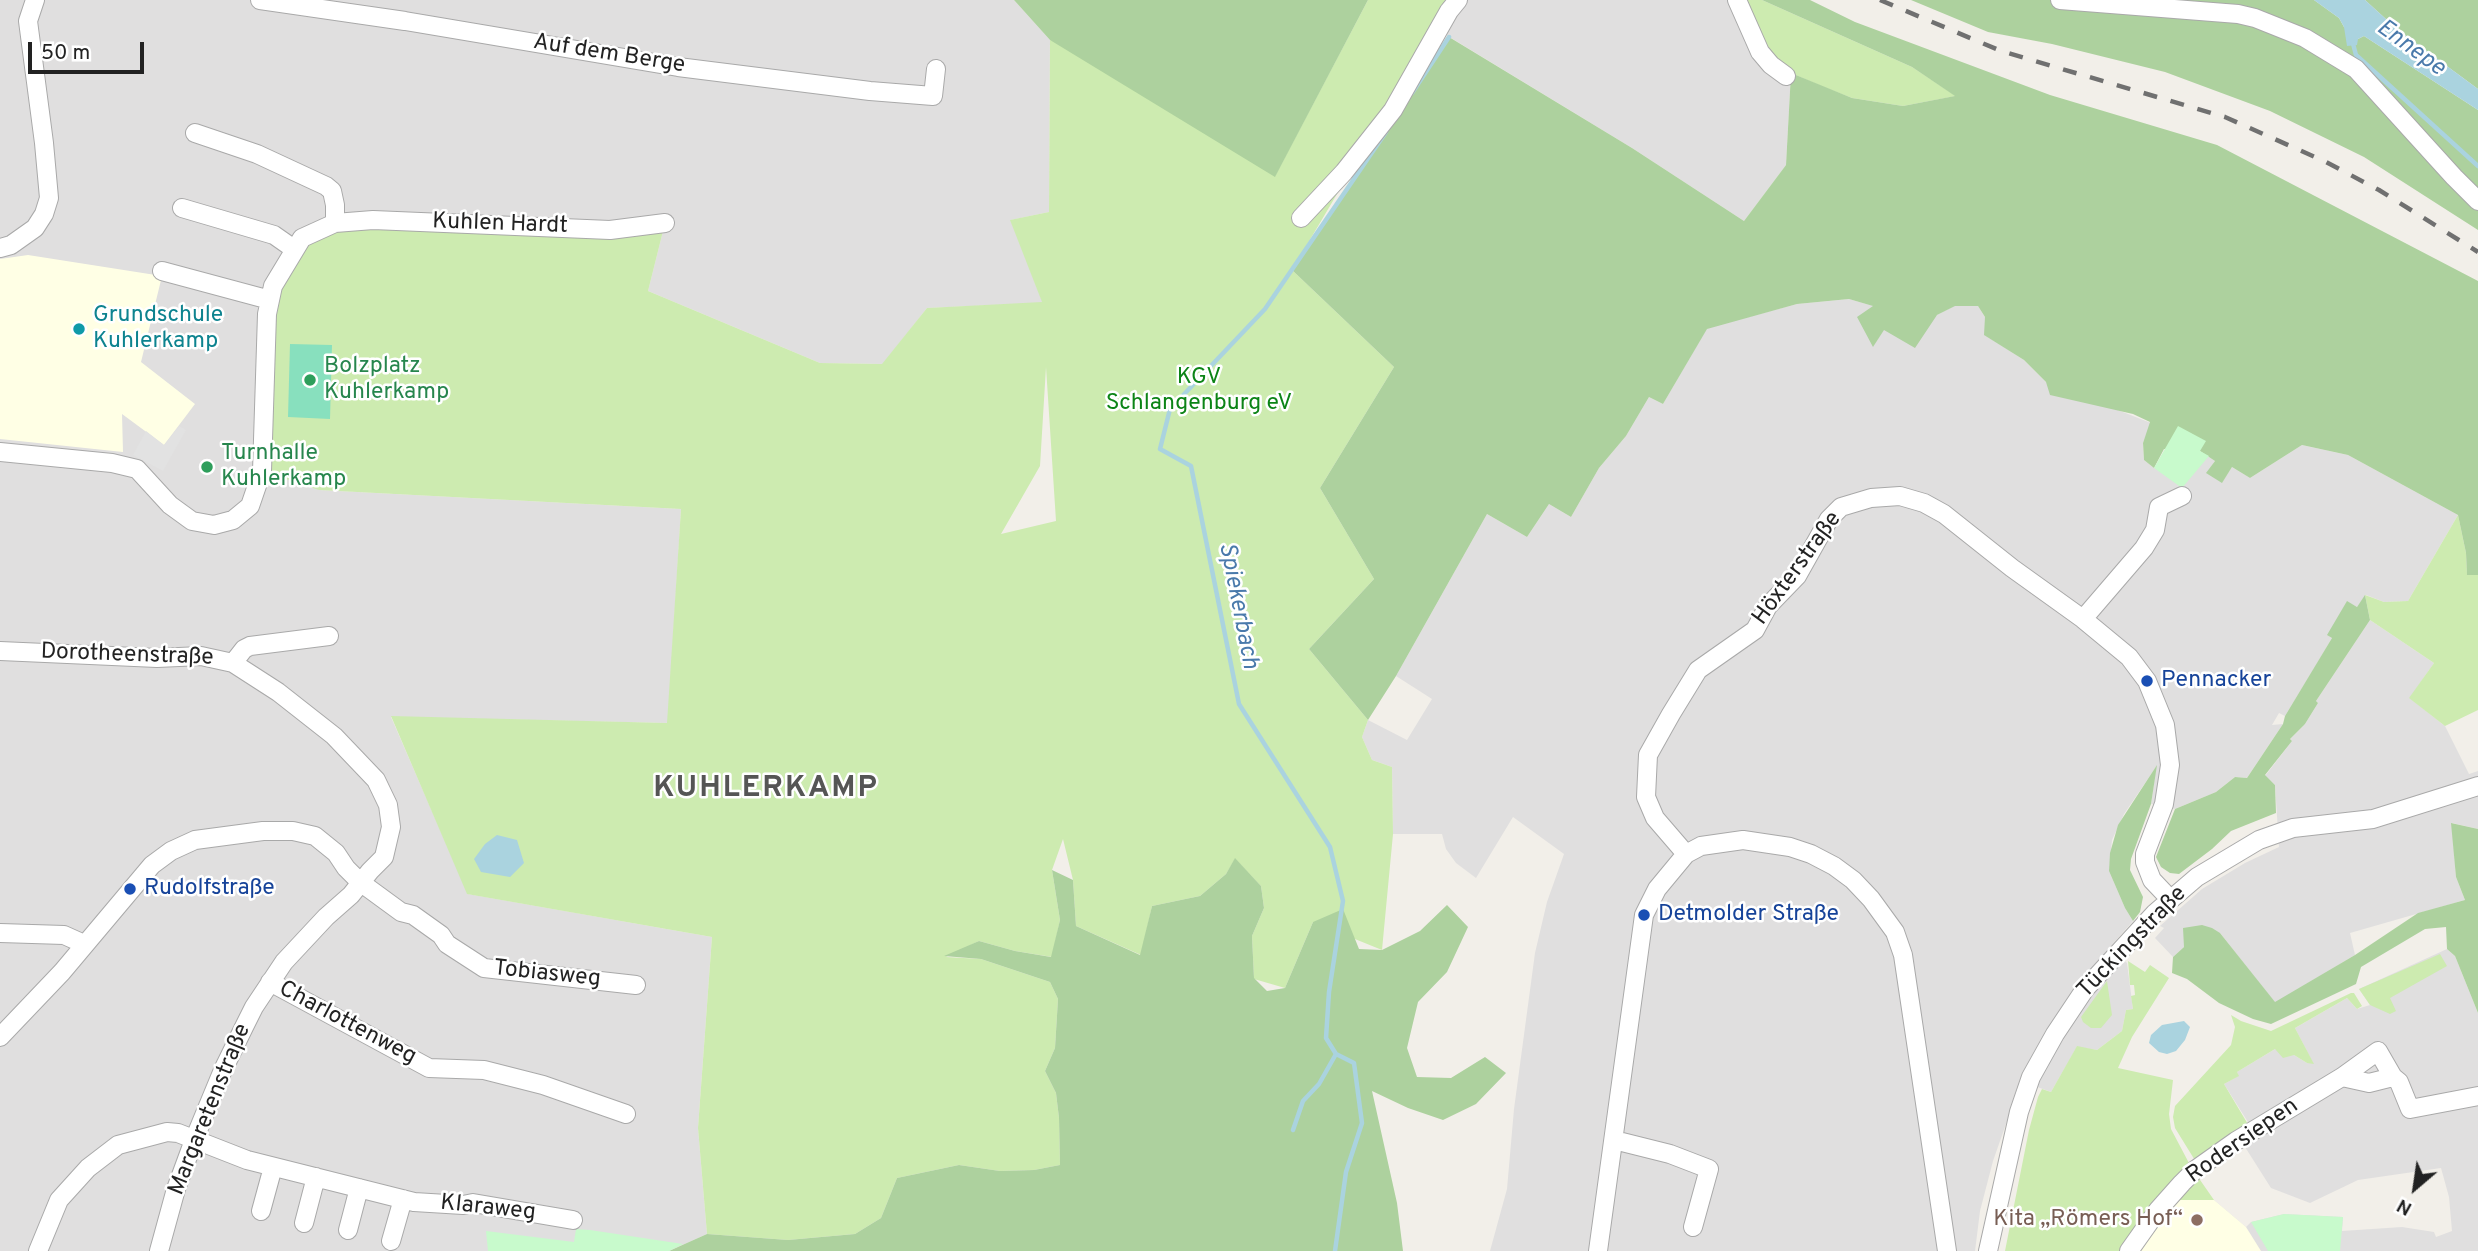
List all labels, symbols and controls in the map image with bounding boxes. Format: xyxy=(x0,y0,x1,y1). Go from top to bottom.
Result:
water label: Ennepe xyxy=(2370,14,2450,84)
scale bar xyxy=(32,28,147,72)
street label: Auf dem Berge xyxy=(531,29,687,81)
text: 50 m xyxy=(41,40,90,67)
street label: Kuhlen Hardt xyxy=(432,209,568,241)
place label: Grundschule Kuhlerkamp xyxy=(93,302,223,356)
marker: Grundschule Kuhlerkamp xyxy=(71,321,87,337)
place label: Bolzplatz Kuhlerkamp xyxy=(324,353,449,407)
park label: KGV Schlangenburg eV xyxy=(1106,364,1292,418)
marker: Bolzplatz Kuhlerkamp xyxy=(302,372,318,388)
place label: Turnhalle Kuhlerkamp xyxy=(221,440,346,494)
marker: Turnhalle Kuhlerkamp xyxy=(199,459,215,475)
street label: Höxterstraße xyxy=(1748,507,1848,631)
water label: Spiekerbach xyxy=(1211,540,1263,672)
street label: Dorotheenstraße xyxy=(40,639,214,673)
place label: Pennacker xyxy=(2161,667,2271,695)
marker: Pennacker xyxy=(2139,673,2155,689)
district label: KUHLERKAMP xyxy=(655,772,877,808)
place label: Rudolfstraße xyxy=(144,875,275,903)
marker: Rudolfstraße xyxy=(122,881,138,897)
street label: Tückingstraße xyxy=(2073,881,2193,1005)
place label: Detmolder Straße xyxy=(1658,901,1839,929)
marker: Detmolder Straße xyxy=(1636,907,1652,923)
street label: Tobiasweg xyxy=(492,956,602,994)
street label: Charlottenweg xyxy=(273,976,421,1072)
street label: Margaretenstraße xyxy=(164,1020,258,1200)
street label: Rodersiepen xyxy=(2182,1093,2304,1191)
north arrow xyxy=(2380,1153,2450,1223)
street label: Klaraweg xyxy=(439,1190,537,1228)
text: N xyxy=(2393,1193,2417,1220)
place label: Kita „Römers Hof“ xyxy=(1993,1206,2183,1234)
marker: Kita „Römers Hof“ xyxy=(2189,1212,2205,1228)

